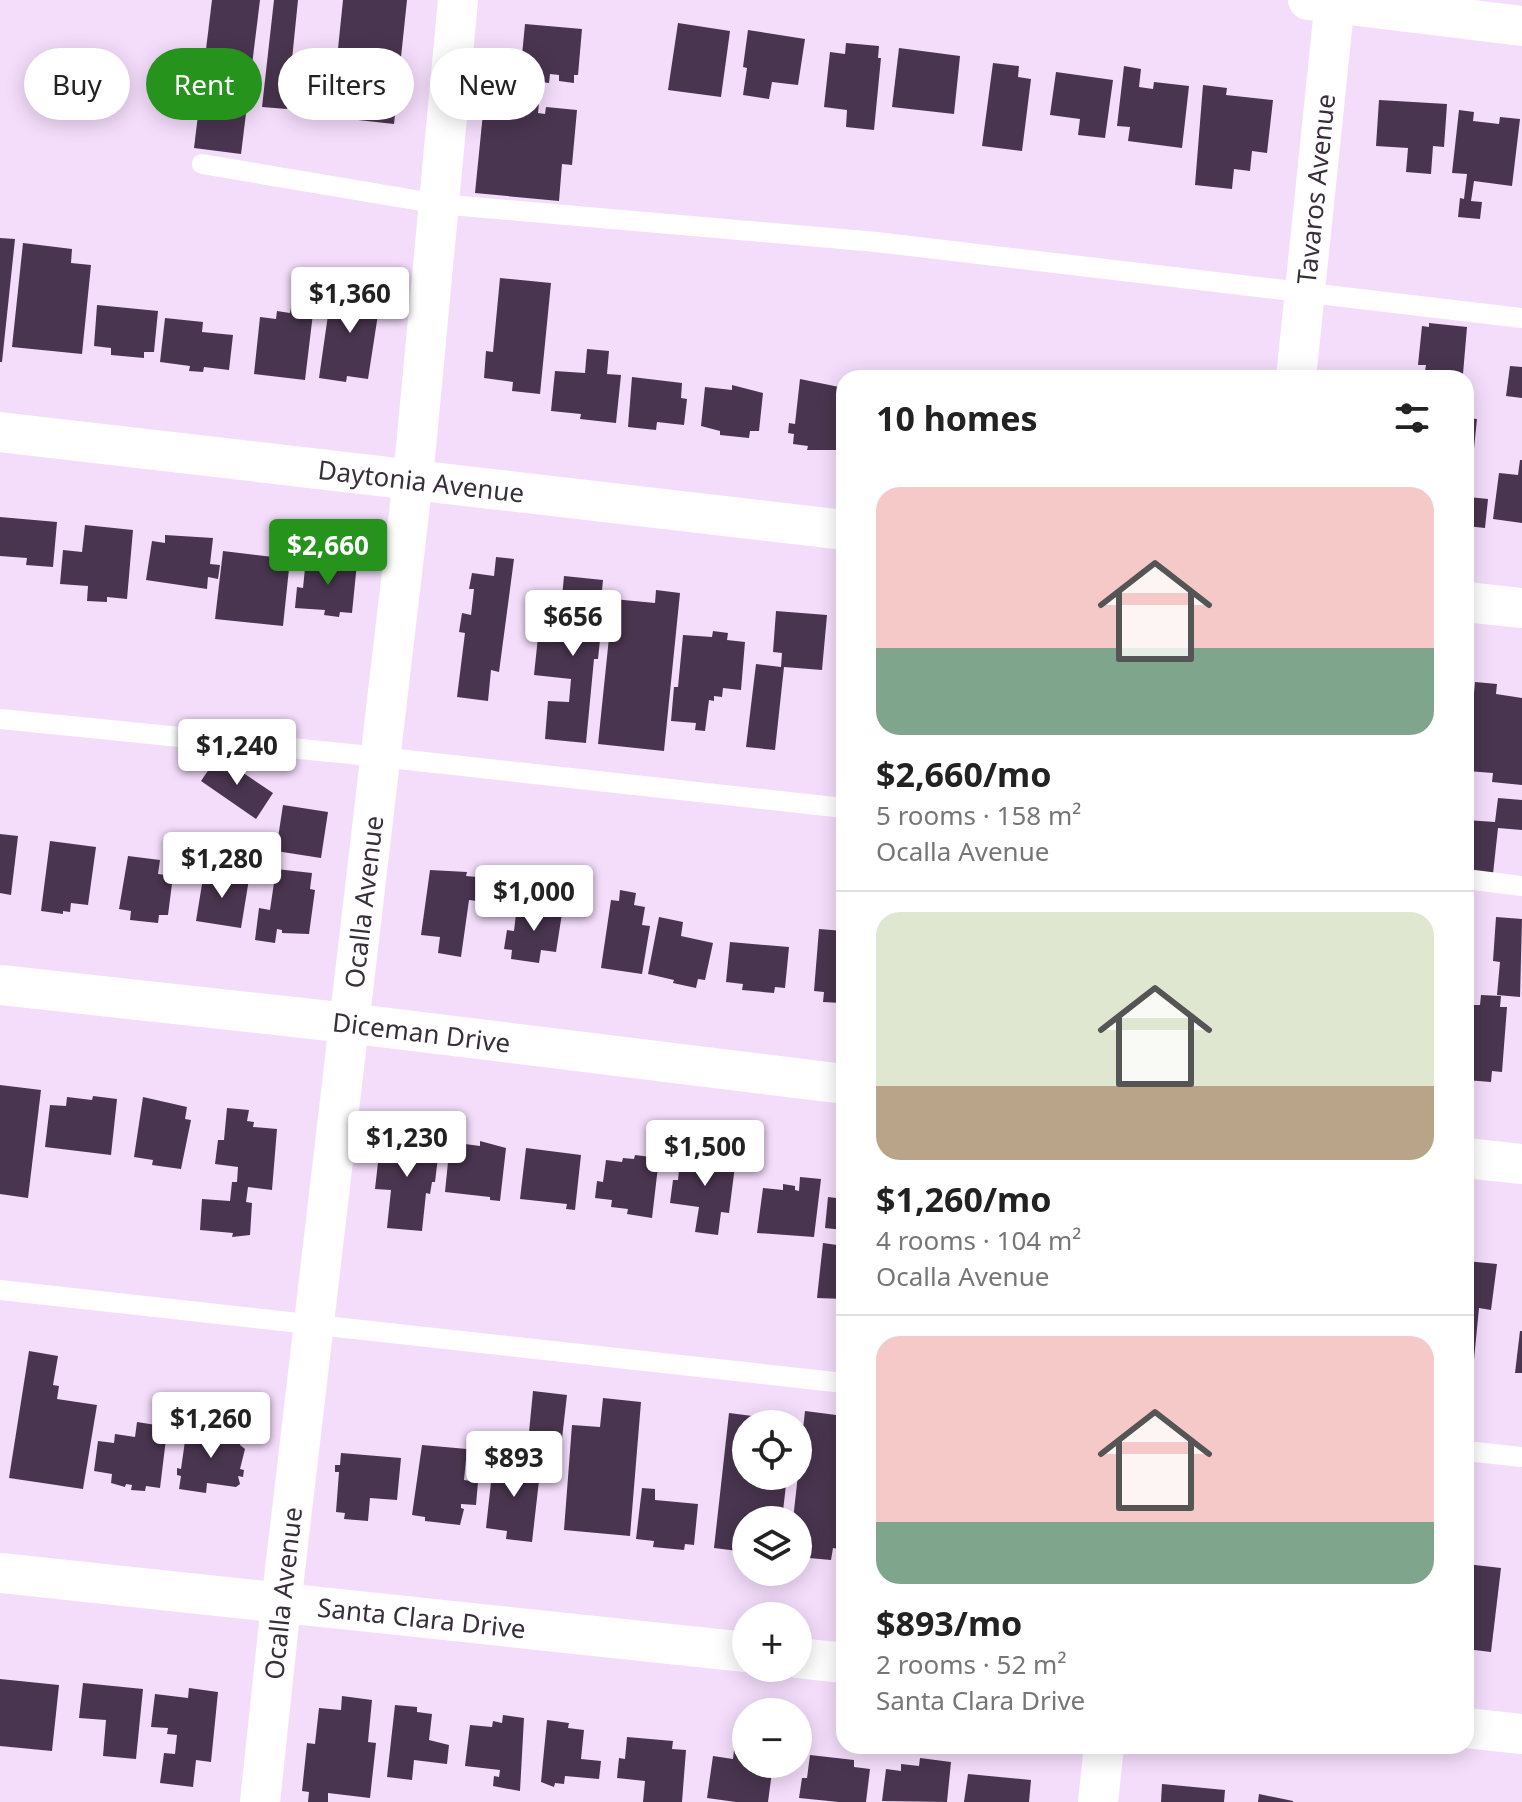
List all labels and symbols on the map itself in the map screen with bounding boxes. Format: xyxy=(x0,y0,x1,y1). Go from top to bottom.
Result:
street label: Tavaros Avenue xyxy=(1288,92,1343,286)
pin: $1,360 xyxy=(285,267,415,335)
street label: Daytonia Avenue xyxy=(316,451,526,511)
pin: $2,660 xyxy=(263,519,393,587)
pin: $656 xyxy=(526,590,620,658)
pin: $1,240 xyxy=(172,719,302,787)
street label: Ocalla Avenue xyxy=(335,814,391,990)
pin: $1,280 xyxy=(157,832,287,900)
pin: $1,000 xyxy=(469,865,599,933)
street label: Diceman Drive xyxy=(331,1003,512,1061)
pin: $1,230 xyxy=(342,1111,472,1179)
pin: $1,500 xyxy=(640,1120,770,1188)
pin: $1,260 xyxy=(146,1392,276,1460)
pin: $893 xyxy=(467,1431,561,1499)
street label: Ocalla Avenue xyxy=(255,1505,310,1681)
street label: Santa Clara Drive xyxy=(316,1589,528,1647)

